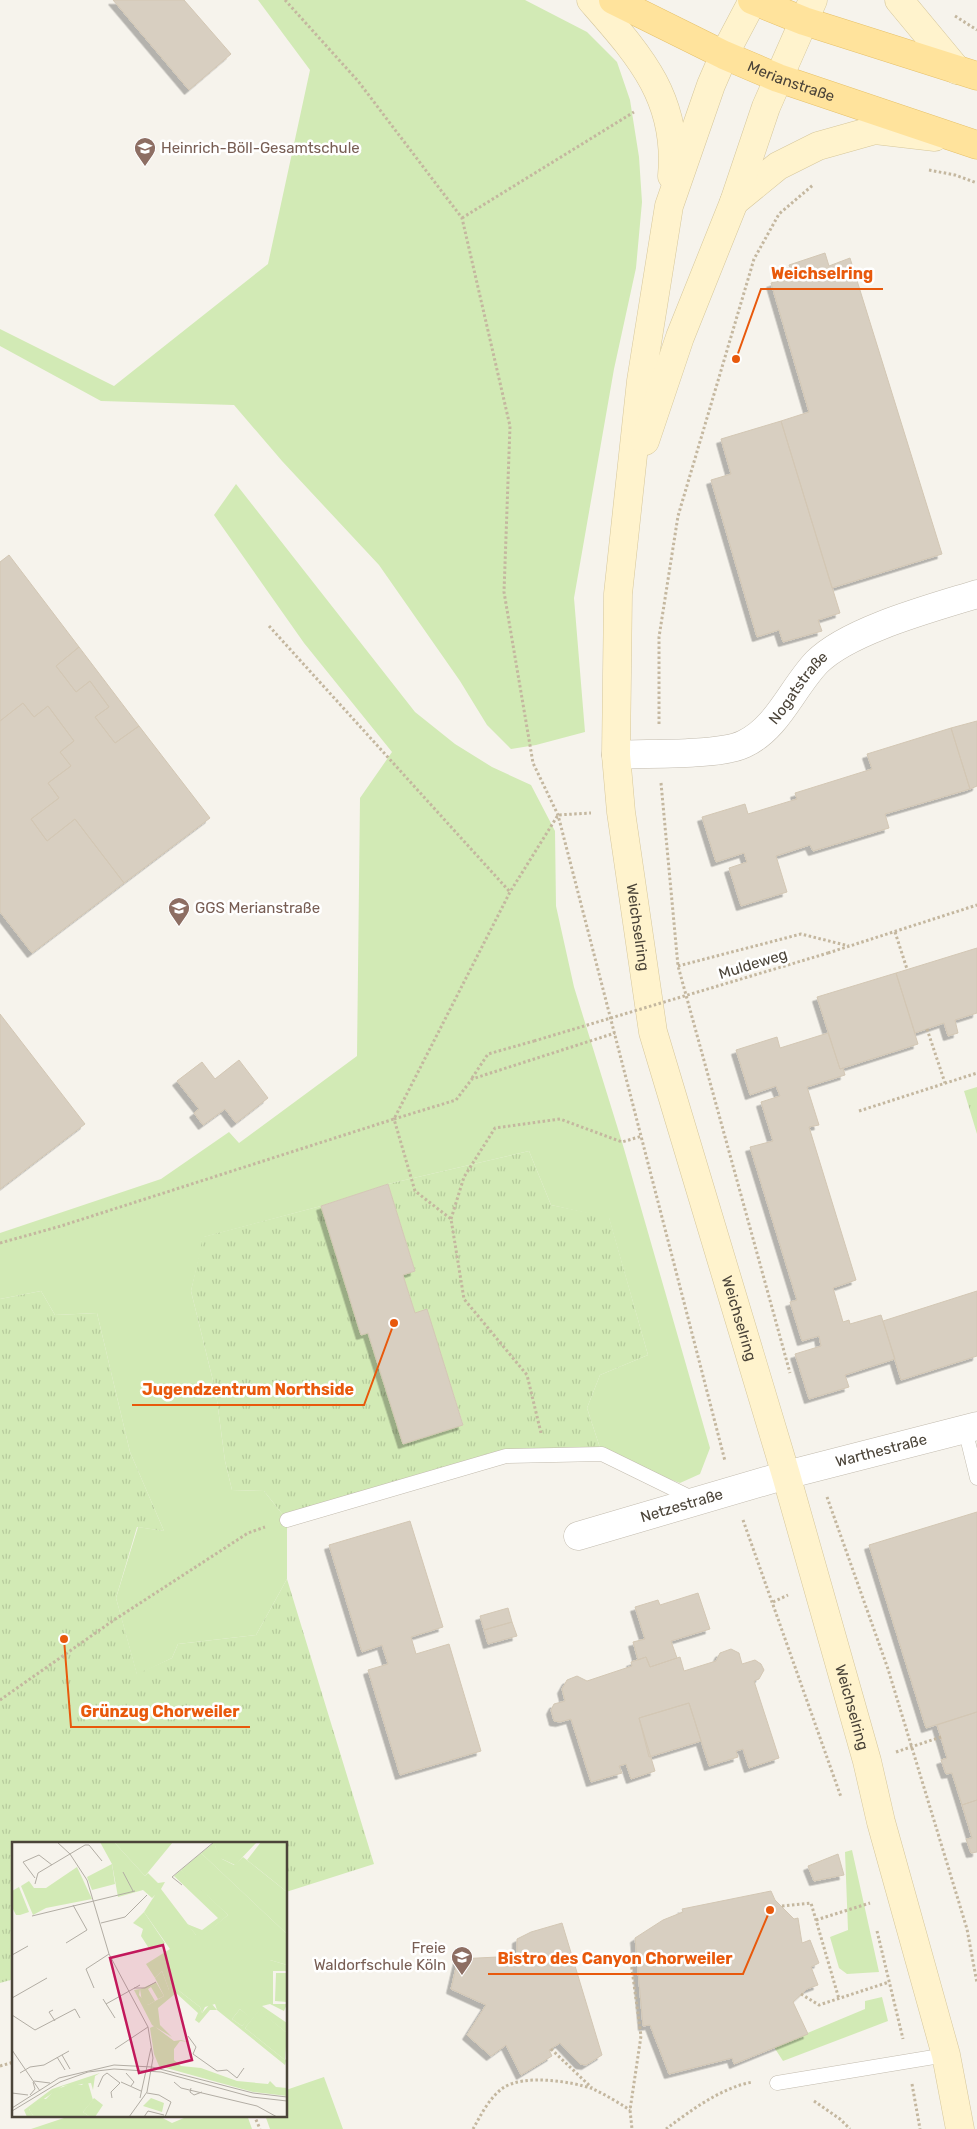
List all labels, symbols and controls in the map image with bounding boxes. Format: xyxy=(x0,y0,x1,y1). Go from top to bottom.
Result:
street label: Merianstraße xyxy=(745,57,837,105)
school or university icon: Heinrich-Böll-Gesamtschule xyxy=(133,136,157,167)
place label: Heinrich-Böll-Gesamtschule xyxy=(161,139,360,157)
callout: Weichselring xyxy=(761,258,883,289)
text: Weichselring xyxy=(771,264,873,283)
street label: Nogatstraße xyxy=(765,648,831,728)
street label: Weichselring xyxy=(622,882,653,972)
school or university icon: GGS Merianstraße xyxy=(167,896,191,927)
place label: GGS Merianstraße xyxy=(195,899,320,917)
street label: Muldeweg xyxy=(716,945,790,983)
street label: Weichselring xyxy=(718,1274,760,1363)
callout: Jugendzentrum Northside xyxy=(132,1374,364,1405)
text: Jugendzentrum Northside xyxy=(142,1380,354,1399)
street label: Warthestraße xyxy=(834,1430,929,1471)
street label: Netzestraße xyxy=(638,1485,725,1526)
street label: Weichselring xyxy=(831,1662,872,1752)
callout: Grünzug Chorweiler xyxy=(71,1696,250,1727)
text: Grünzug Chorweiler xyxy=(80,1702,240,1721)
inset map xyxy=(12,1842,288,2116)
place label: Freie Waldorfschule Köln xyxy=(314,1939,446,1974)
callout: Bistro des Canyon Chorweiler xyxy=(488,1943,743,1974)
school or university icon: Freie Waldorfschule Köln xyxy=(450,1945,474,1976)
text: Bistro des Canyon Chorweiler xyxy=(498,1949,733,1968)

